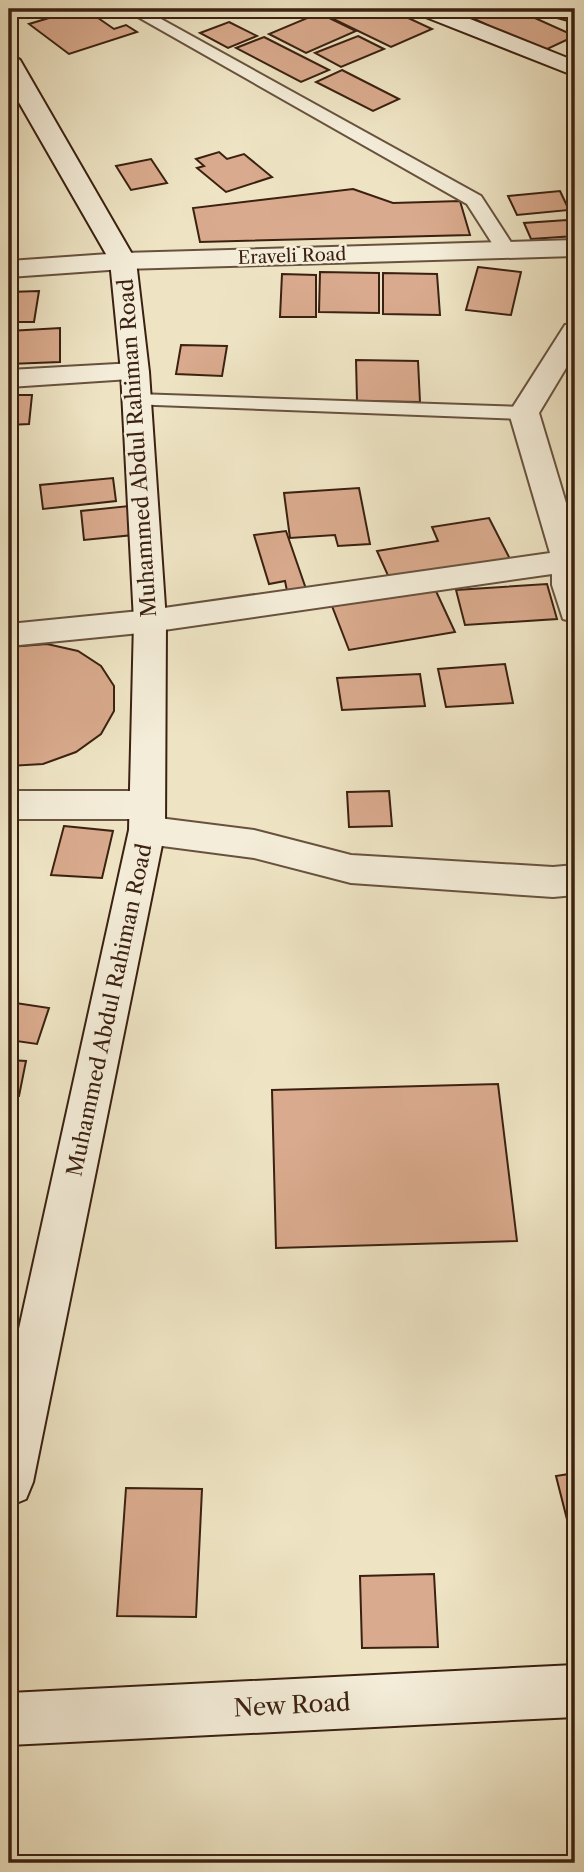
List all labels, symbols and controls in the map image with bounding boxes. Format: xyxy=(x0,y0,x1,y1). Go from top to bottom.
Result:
street label: Eraveli Road xyxy=(237,243,347,269)
street label: Muhammed Abdul Rahiman Road xyxy=(113,278,161,618)
street label: Muhammed Abdul Rahiman Road xyxy=(61,841,157,1179)
street label: New Road xyxy=(233,1687,352,1723)

